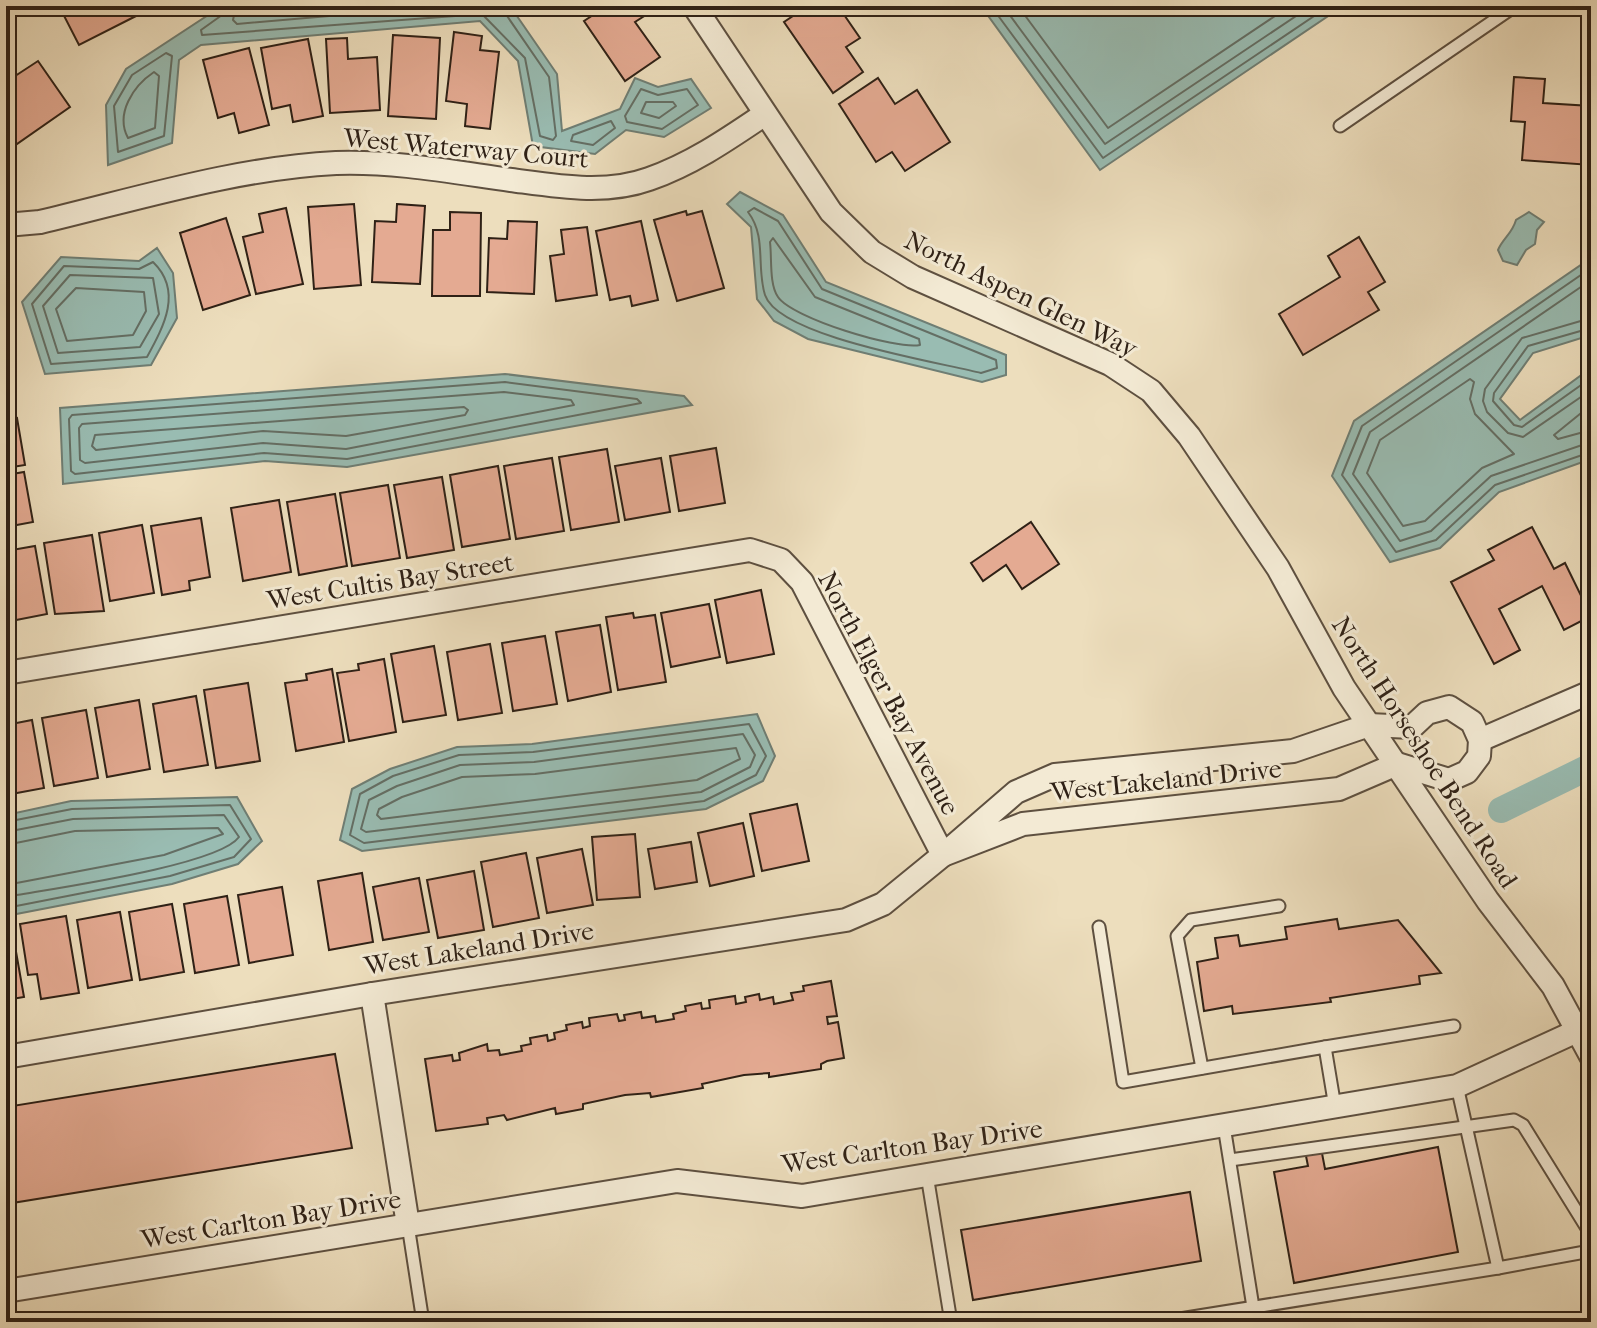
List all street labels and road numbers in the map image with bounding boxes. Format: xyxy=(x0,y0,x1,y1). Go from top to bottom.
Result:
street label: West Waterway Court xyxy=(341,122,591,175)
street label: North Aspen Glen Way xyxy=(899,225,1143,365)
street label: West Cultis Bay Street xyxy=(264,547,516,616)
street label: North Elger Bay Avenue xyxy=(811,566,966,820)
street label: North Horseshoe Bend Road xyxy=(1325,611,1525,895)
street label: West Lakeland Drive xyxy=(1048,753,1283,808)
street label: West Lakeland Drive xyxy=(361,915,596,982)
street label: West Carlton Bay Drive xyxy=(779,1113,1045,1180)
street label: West Carlton Bay Drive xyxy=(138,1184,404,1256)

